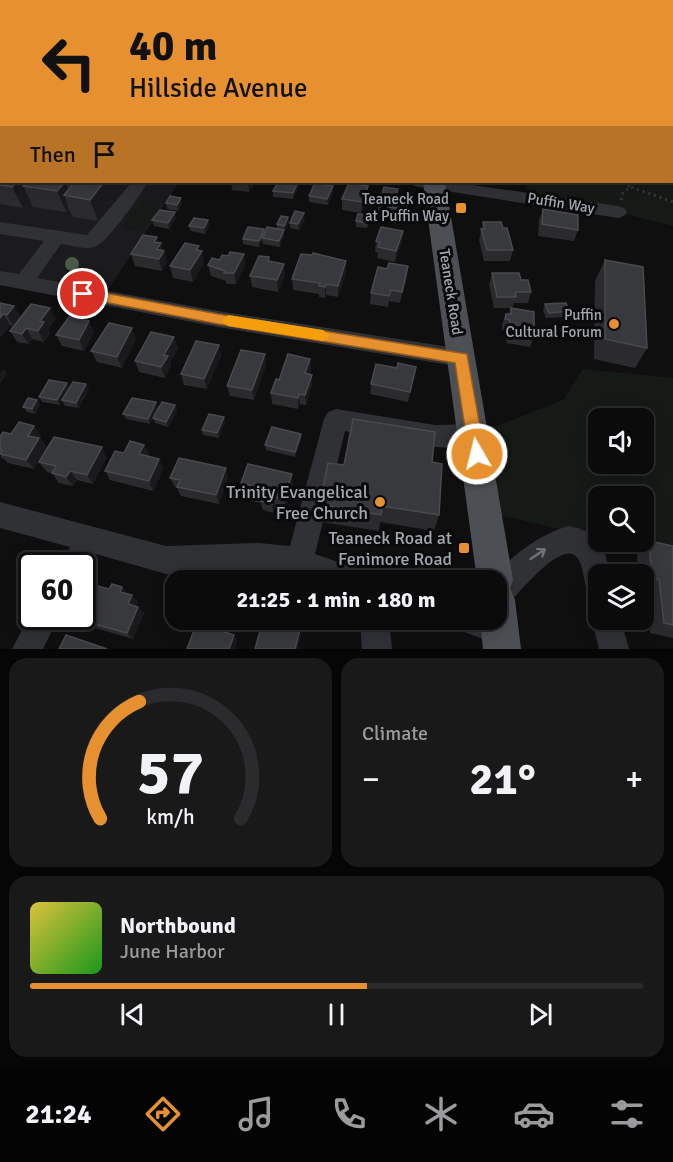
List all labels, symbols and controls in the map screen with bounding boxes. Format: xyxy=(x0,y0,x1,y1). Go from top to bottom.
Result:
text: 40 m xyxy=(129,21,218,72)
icon: left xyxy=(30,24,108,102)
text: Hillside Avenue xyxy=(129,72,308,105)
icon: arrive xyxy=(88,138,121,171)
text: Then xyxy=(30,141,76,168)
street label: Puffin Way xyxy=(526,189,596,217)
place label: Teaneck Road at Puffin Way xyxy=(362,190,449,225)
marker: Teaneck Road at Puffin Way xyxy=(454,201,468,215)
street label: Teaneck Road xyxy=(435,248,467,336)
pin xyxy=(57,268,108,319)
icon: arrive xyxy=(66,277,99,310)
place label: Puffin Cultural Forum xyxy=(506,306,602,341)
marker: Puffin Cultural Forum xyxy=(607,317,621,331)
map controls xyxy=(588,408,654,630)
button: sound xyxy=(588,408,654,474)
position arrow xyxy=(445,422,509,486)
place label: Trinity Evangelical Free Church xyxy=(226,481,368,524)
button: search xyxy=(588,486,654,552)
marker: Trinity Evangelical Free Church xyxy=(373,495,387,509)
place label: Teaneck Road at Fenimore Road xyxy=(328,527,452,570)
marker: Teaneck Road at Fenimore Road xyxy=(457,541,471,555)
one-way arrow xyxy=(529,548,546,560)
speed limit sign: 60 xyxy=(18,552,96,630)
button: layers xyxy=(588,564,654,630)
text: 21:25 · 1 min · 180 m xyxy=(236,586,436,613)
text: Climate xyxy=(362,721,428,746)
text: 57 xyxy=(137,734,204,811)
text: 21° xyxy=(469,752,536,807)
text: − xyxy=(362,759,380,800)
text: + xyxy=(625,759,643,800)
text: km/h xyxy=(146,805,195,831)
text: Northbound xyxy=(120,912,236,939)
text: June Harbor xyxy=(120,939,225,964)
icon: previous xyxy=(116,998,149,1031)
icon: pause xyxy=(320,998,353,1031)
icon: next xyxy=(524,998,557,1031)
icon: directions xyxy=(142,1093,184,1135)
icon: music xyxy=(235,1093,277,1135)
icon: phone xyxy=(328,1093,370,1135)
icon: climate xyxy=(420,1093,462,1135)
icon: car xyxy=(513,1093,555,1135)
icon: filters xyxy=(606,1093,648,1135)
text: 21:24 xyxy=(25,1098,92,1131)

